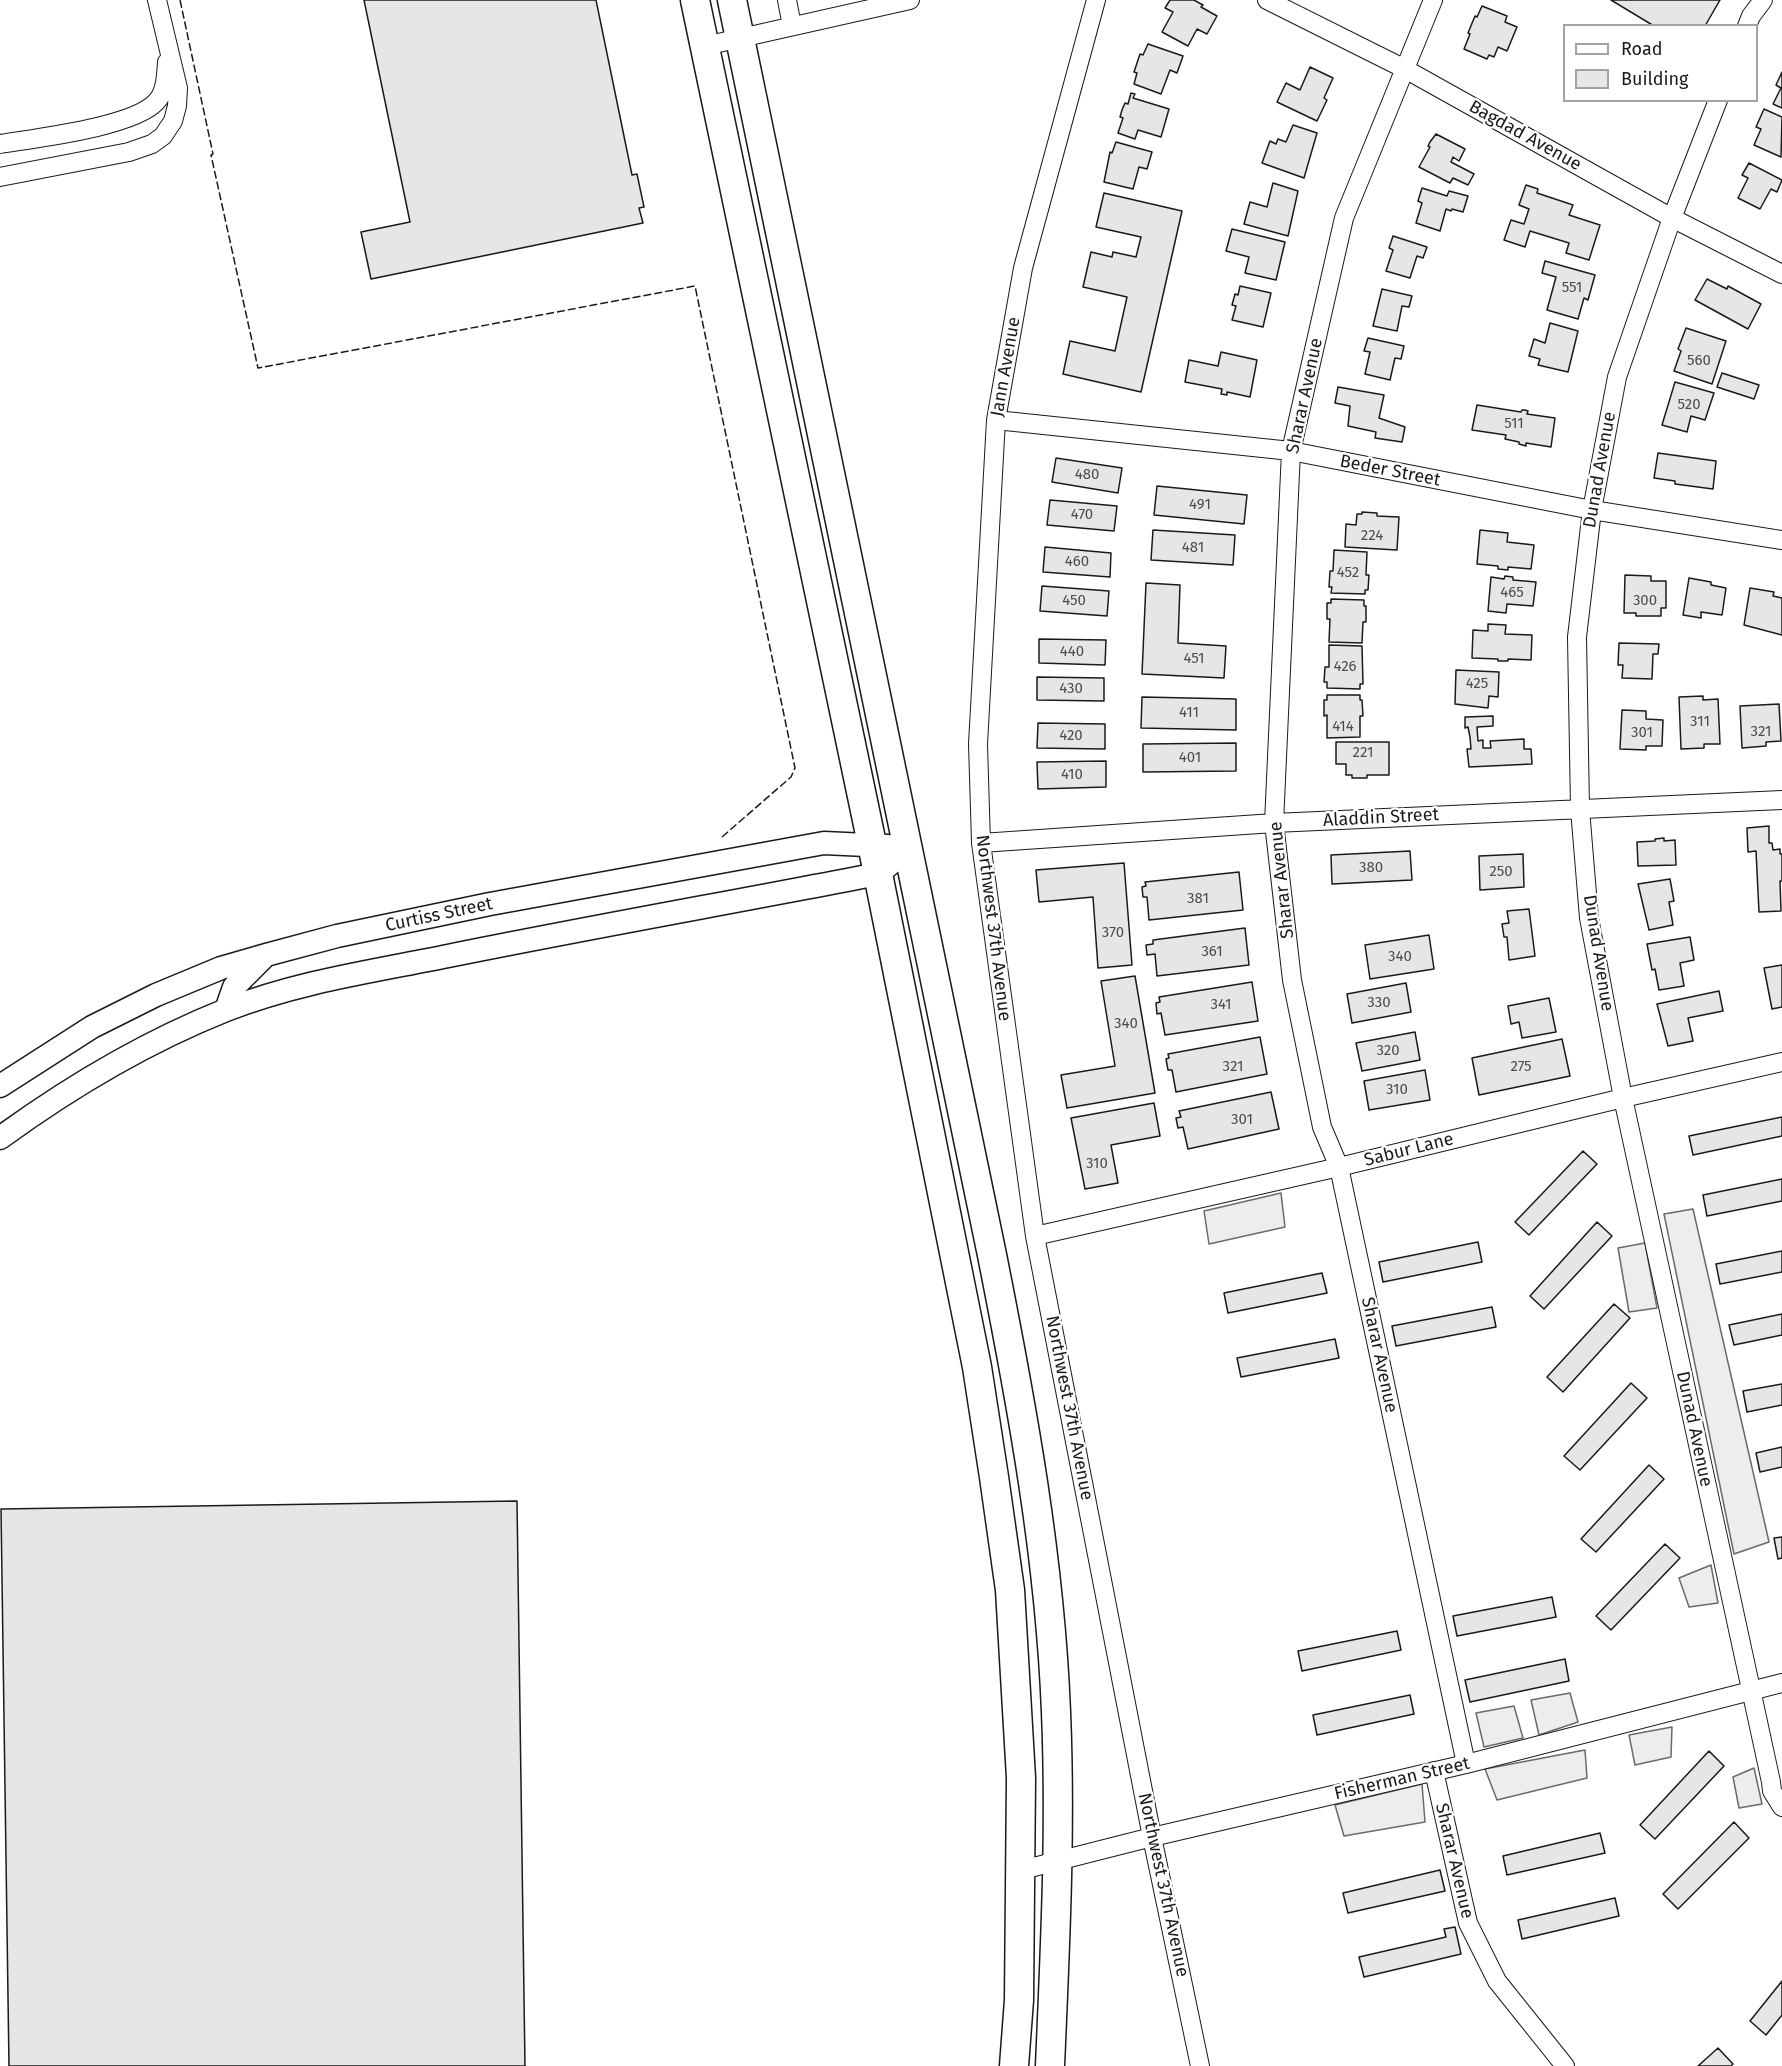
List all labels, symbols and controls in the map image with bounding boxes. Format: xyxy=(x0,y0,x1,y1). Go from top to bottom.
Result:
legend xyxy=(1563,24,1758,102)
text: Road xyxy=(1621,38,1663,60)
text: Building xyxy=(1621,68,1688,90)
street label: Bagdad Avenue xyxy=(1465,96,1585,176)
house number: 551 xyxy=(1562,279,1582,297)
street label: Jann Avenue xyxy=(987,315,1025,419)
street label: Sharar Avenue xyxy=(1282,336,1328,456)
house number: 560 xyxy=(1687,352,1711,370)
house number: 520 xyxy=(1677,396,1701,414)
street label: Dunad Avenue xyxy=(1579,410,1621,530)
house number: 511 xyxy=(1504,415,1524,433)
street label: Beder Street xyxy=(1338,451,1442,491)
house number: 480 xyxy=(1075,466,1099,484)
house number: 491 xyxy=(1189,496,1211,514)
house number: 470 xyxy=(1071,506,1093,524)
house number: 224 xyxy=(1361,527,1383,545)
house number: 481 xyxy=(1182,539,1204,557)
house number: 460 xyxy=(1065,553,1089,571)
house number: 452 xyxy=(1337,564,1359,582)
house number: 465 xyxy=(1500,584,1524,602)
house number: 450 xyxy=(1062,592,1086,610)
house number: 300 xyxy=(1633,592,1657,610)
house number: 440 xyxy=(1060,643,1084,661)
house number: 451 xyxy=(1183,650,1205,668)
house number: 426 xyxy=(1333,658,1357,676)
house number: 425 xyxy=(1466,675,1488,693)
house number: 430 xyxy=(1059,680,1083,698)
house number: 411 xyxy=(1179,704,1199,722)
house number: 311 xyxy=(1690,713,1710,731)
house number: 414 xyxy=(1332,718,1354,736)
house number: 321 xyxy=(1751,723,1771,741)
house number: 301 xyxy=(1631,724,1653,742)
house number: 420 xyxy=(1059,727,1083,745)
house number: 221 xyxy=(1353,744,1373,762)
house number: 401 xyxy=(1179,749,1201,767)
house number: 410 xyxy=(1061,766,1083,784)
street label: Aladdin Street xyxy=(1322,804,1440,832)
street label: Sharar Avenue xyxy=(1265,820,1299,940)
street label: Northwest 37th Avenue xyxy=(971,834,1015,1022)
house number: 380 xyxy=(1359,859,1383,877)
house number: 250 xyxy=(1489,863,1513,881)
house number: 381 xyxy=(1187,890,1209,908)
street label: Curtiss Street xyxy=(383,893,495,937)
street label: Dunad Avenue xyxy=(1578,893,1618,1013)
house number: 370 xyxy=(1102,924,1124,942)
house number: 361 xyxy=(1201,943,1223,961)
house number: 340 xyxy=(1388,948,1412,966)
house number: 330 xyxy=(1367,994,1391,1012)
house number: 341 xyxy=(1210,996,1232,1014)
house number: 340 xyxy=(1114,1015,1138,1033)
house number: 320 xyxy=(1376,1042,1400,1060)
house number: 321 xyxy=(1223,1058,1243,1076)
house number: 275 xyxy=(1510,1058,1532,1076)
house number: 310 xyxy=(1386,1081,1408,1099)
house number: 301 xyxy=(1231,1111,1253,1129)
street label: Sabur Lane xyxy=(1362,1128,1456,1172)
house number: 310 xyxy=(1086,1155,1108,1173)
street label: Sharar Avenue xyxy=(1356,1295,1402,1415)
street label: Northwest 37th Avenue xyxy=(1040,1314,1098,1502)
street label: Dunad Avenue xyxy=(1671,1369,1717,1489)
street label: Fisherman Street xyxy=(1332,1753,1472,1805)
street label: Northwest 37th Avenue xyxy=(1133,1791,1193,1979)
street label: Sharar Avenue xyxy=(1430,1801,1478,1921)

